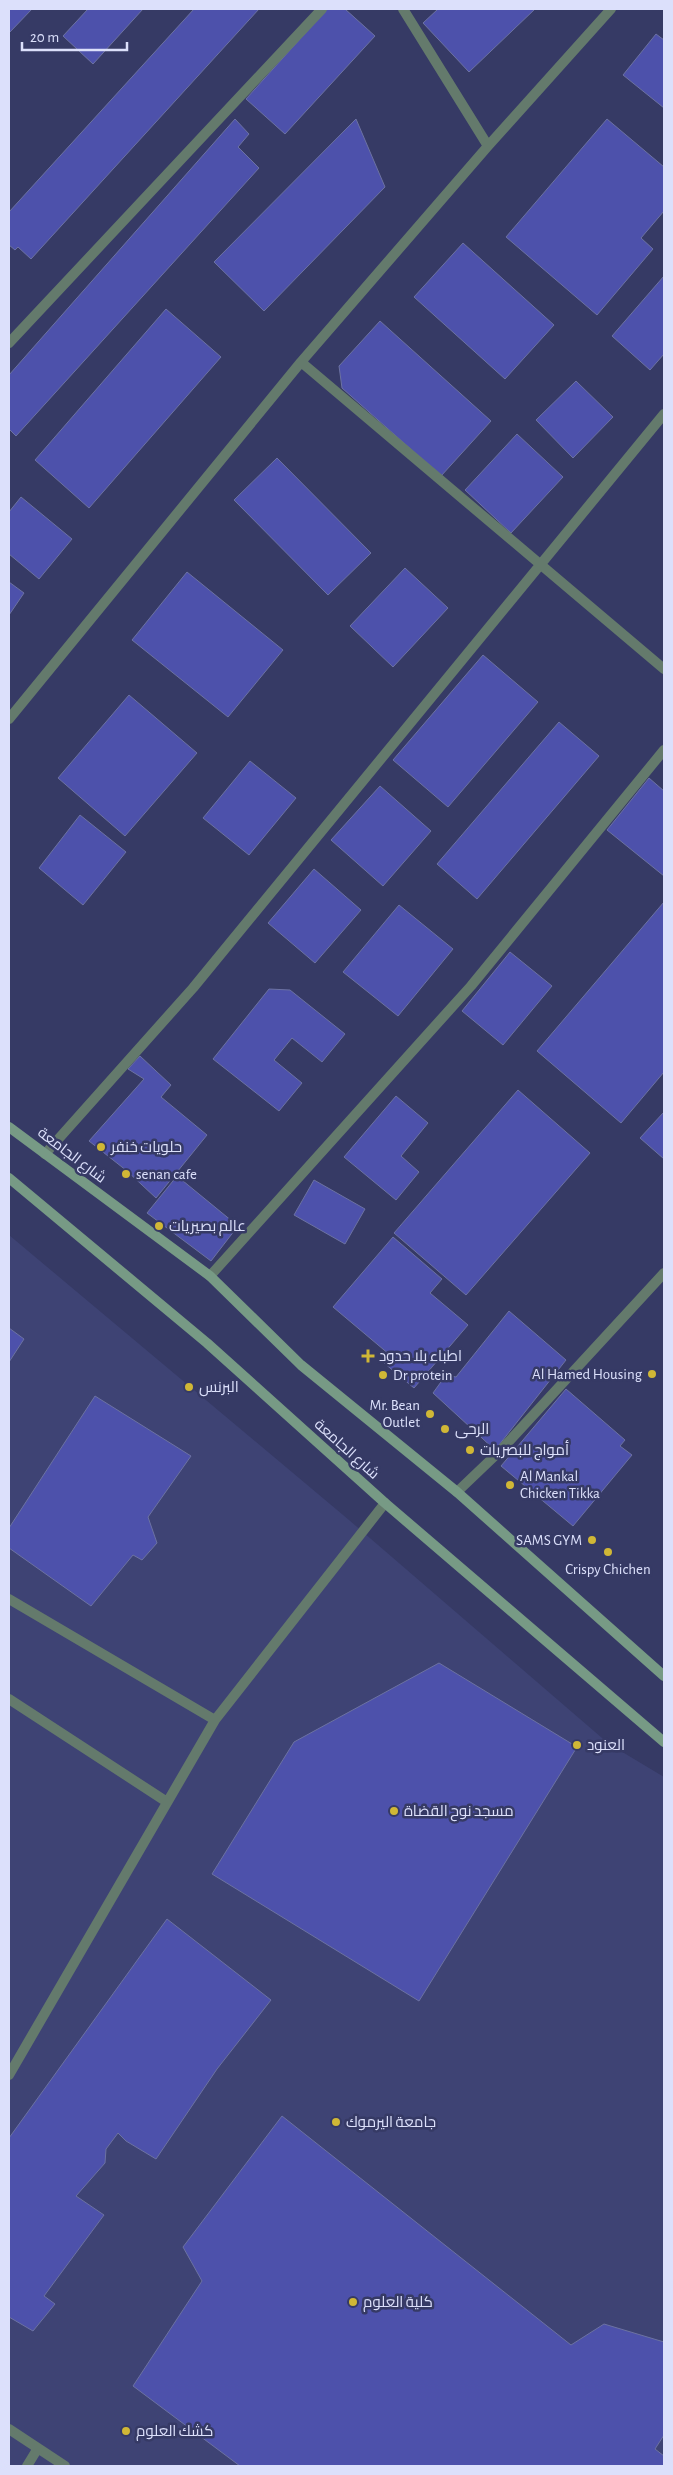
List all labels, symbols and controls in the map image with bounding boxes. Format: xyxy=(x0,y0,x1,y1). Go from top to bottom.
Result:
scale bar xyxy=(22,20,128,52)
text: 20 m xyxy=(30,30,59,45)
street label: شارع الجامعة xyxy=(33,1124,109,1188)
place label: حلويات خنفر xyxy=(110,1140,182,1156)
marker: حلويات خنفر xyxy=(95,1141,107,1153)
place label: senan cafe xyxy=(136,1167,197,1182)
marker: senan cafe xyxy=(120,1168,132,1180)
place label: عالم بصيريات xyxy=(169,1219,246,1236)
marker: عالم بصيريات xyxy=(153,1220,165,1232)
marker: اطباء بلا حدود xyxy=(361,1349,375,1363)
place label: اطباء بلا حدود xyxy=(379,1349,462,1365)
place label: Al Hamed Housing xyxy=(532,1367,643,1382)
place label: Dr protein xyxy=(393,1368,453,1383)
marker: Al Hamed Housing xyxy=(646,1368,658,1380)
marker: Dr protein xyxy=(377,1369,389,1381)
place label: البرنس xyxy=(199,1380,239,1397)
marker: البرنس xyxy=(183,1381,195,1393)
place label: Mr. Bean Outlet xyxy=(369,1398,420,1430)
marker: Mr. Bean Outlet xyxy=(424,1408,436,1420)
street label: شارع الجامعة xyxy=(310,1416,382,1484)
place label: الرحى xyxy=(455,1422,489,1439)
marker: الرحى xyxy=(439,1423,451,1435)
place label: أمواج للبصريات xyxy=(480,1440,569,1461)
marker: أمواج للبصريات xyxy=(464,1444,476,1456)
place label: Al Mankal Chicken Tikka xyxy=(520,1469,600,1501)
marker: Al Mankal Chicken Tikka xyxy=(504,1479,516,1491)
place label: SAMS GYM xyxy=(516,1533,582,1548)
marker: SAMS GYM xyxy=(586,1534,598,1546)
marker: Crispy Chichen xyxy=(602,1546,614,1558)
place label: Crispy Chichen xyxy=(565,1562,651,1577)
place label: العنود xyxy=(587,1738,625,1754)
marker: العنود xyxy=(571,1739,583,1751)
place label: مسجد نوح القضاة xyxy=(404,1804,514,1822)
marker: مسجد نوح القضاة xyxy=(388,1805,400,1817)
place label: جامعة اليرموك xyxy=(346,2115,436,2131)
marker: جامعة اليرموك xyxy=(330,2116,342,2128)
place label: كلية العلوم xyxy=(363,2295,433,2312)
marker: كلية العلوم xyxy=(347,2296,359,2308)
place label: كشك العلوم xyxy=(136,2423,213,2441)
marker: كشك العلوم xyxy=(120,2425,132,2437)

